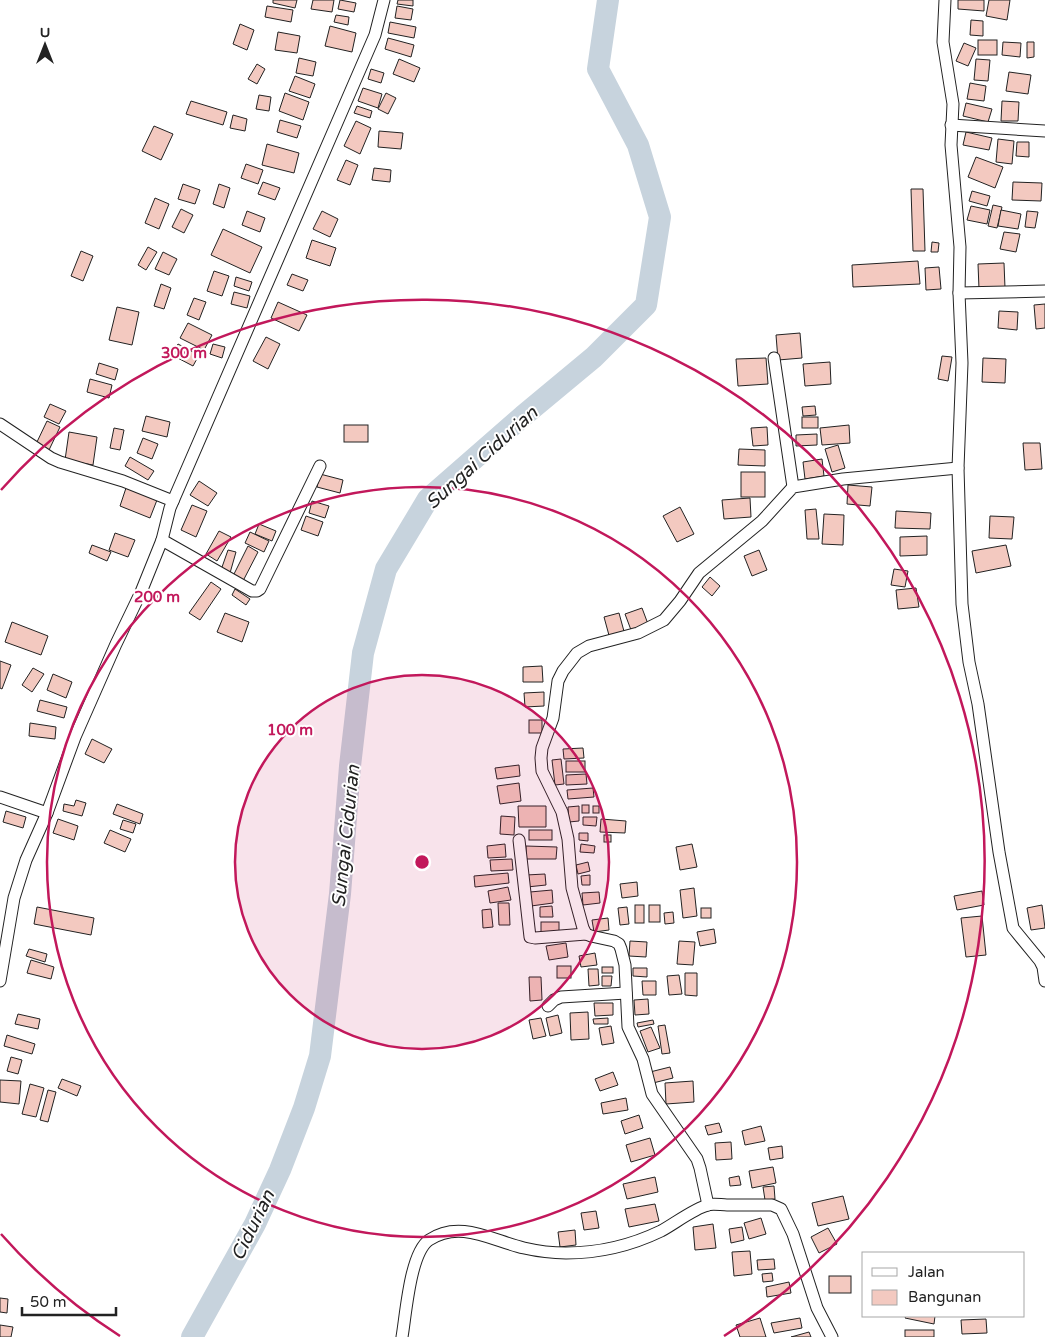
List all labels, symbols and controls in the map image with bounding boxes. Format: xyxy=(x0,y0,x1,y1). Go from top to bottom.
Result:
north arrow xyxy=(20,20,70,70)
text: U xyxy=(40,24,50,41)
text: 300 m xyxy=(161,344,207,362)
water label: Sungai Cidurian xyxy=(421,402,542,514)
text: 200 m xyxy=(134,588,180,606)
text: 100 m xyxy=(267,721,313,739)
water label: Sungai Cidurian xyxy=(328,764,364,908)
centre of rings xyxy=(413,853,431,871)
water label: Cidurian xyxy=(226,1186,280,1264)
legend xyxy=(862,1252,1025,1317)
text: Jalan xyxy=(908,1263,945,1281)
scale bar xyxy=(22,1284,116,1316)
text: Bangunan xyxy=(908,1288,981,1306)
text: 50 m xyxy=(30,1293,67,1311)

